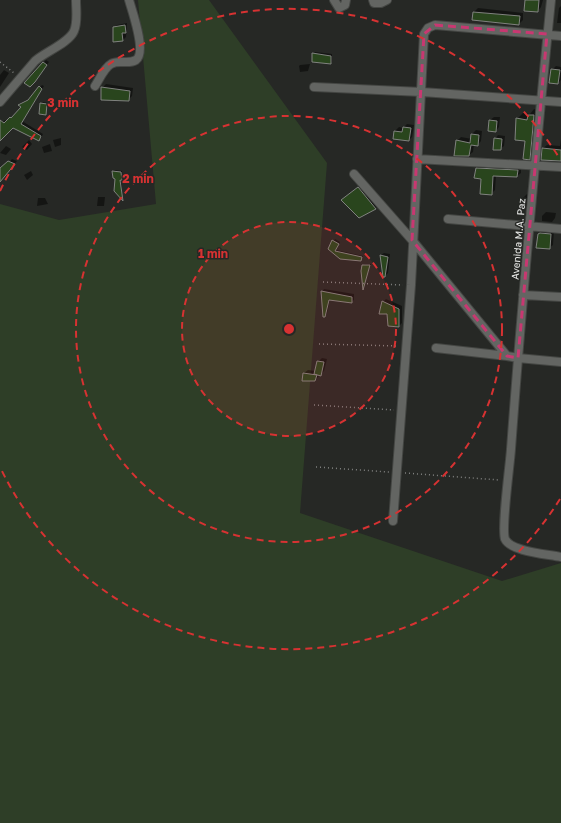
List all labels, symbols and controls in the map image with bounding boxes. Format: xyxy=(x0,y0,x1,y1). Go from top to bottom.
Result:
text: 3 min xyxy=(47,95,79,110)
text: 2 min xyxy=(122,171,154,186)
street label: Avenida M.A. Paz xyxy=(508,198,528,280)
text: 1 min xyxy=(198,246,228,261)
centre of rings xyxy=(282,322,296,336)

